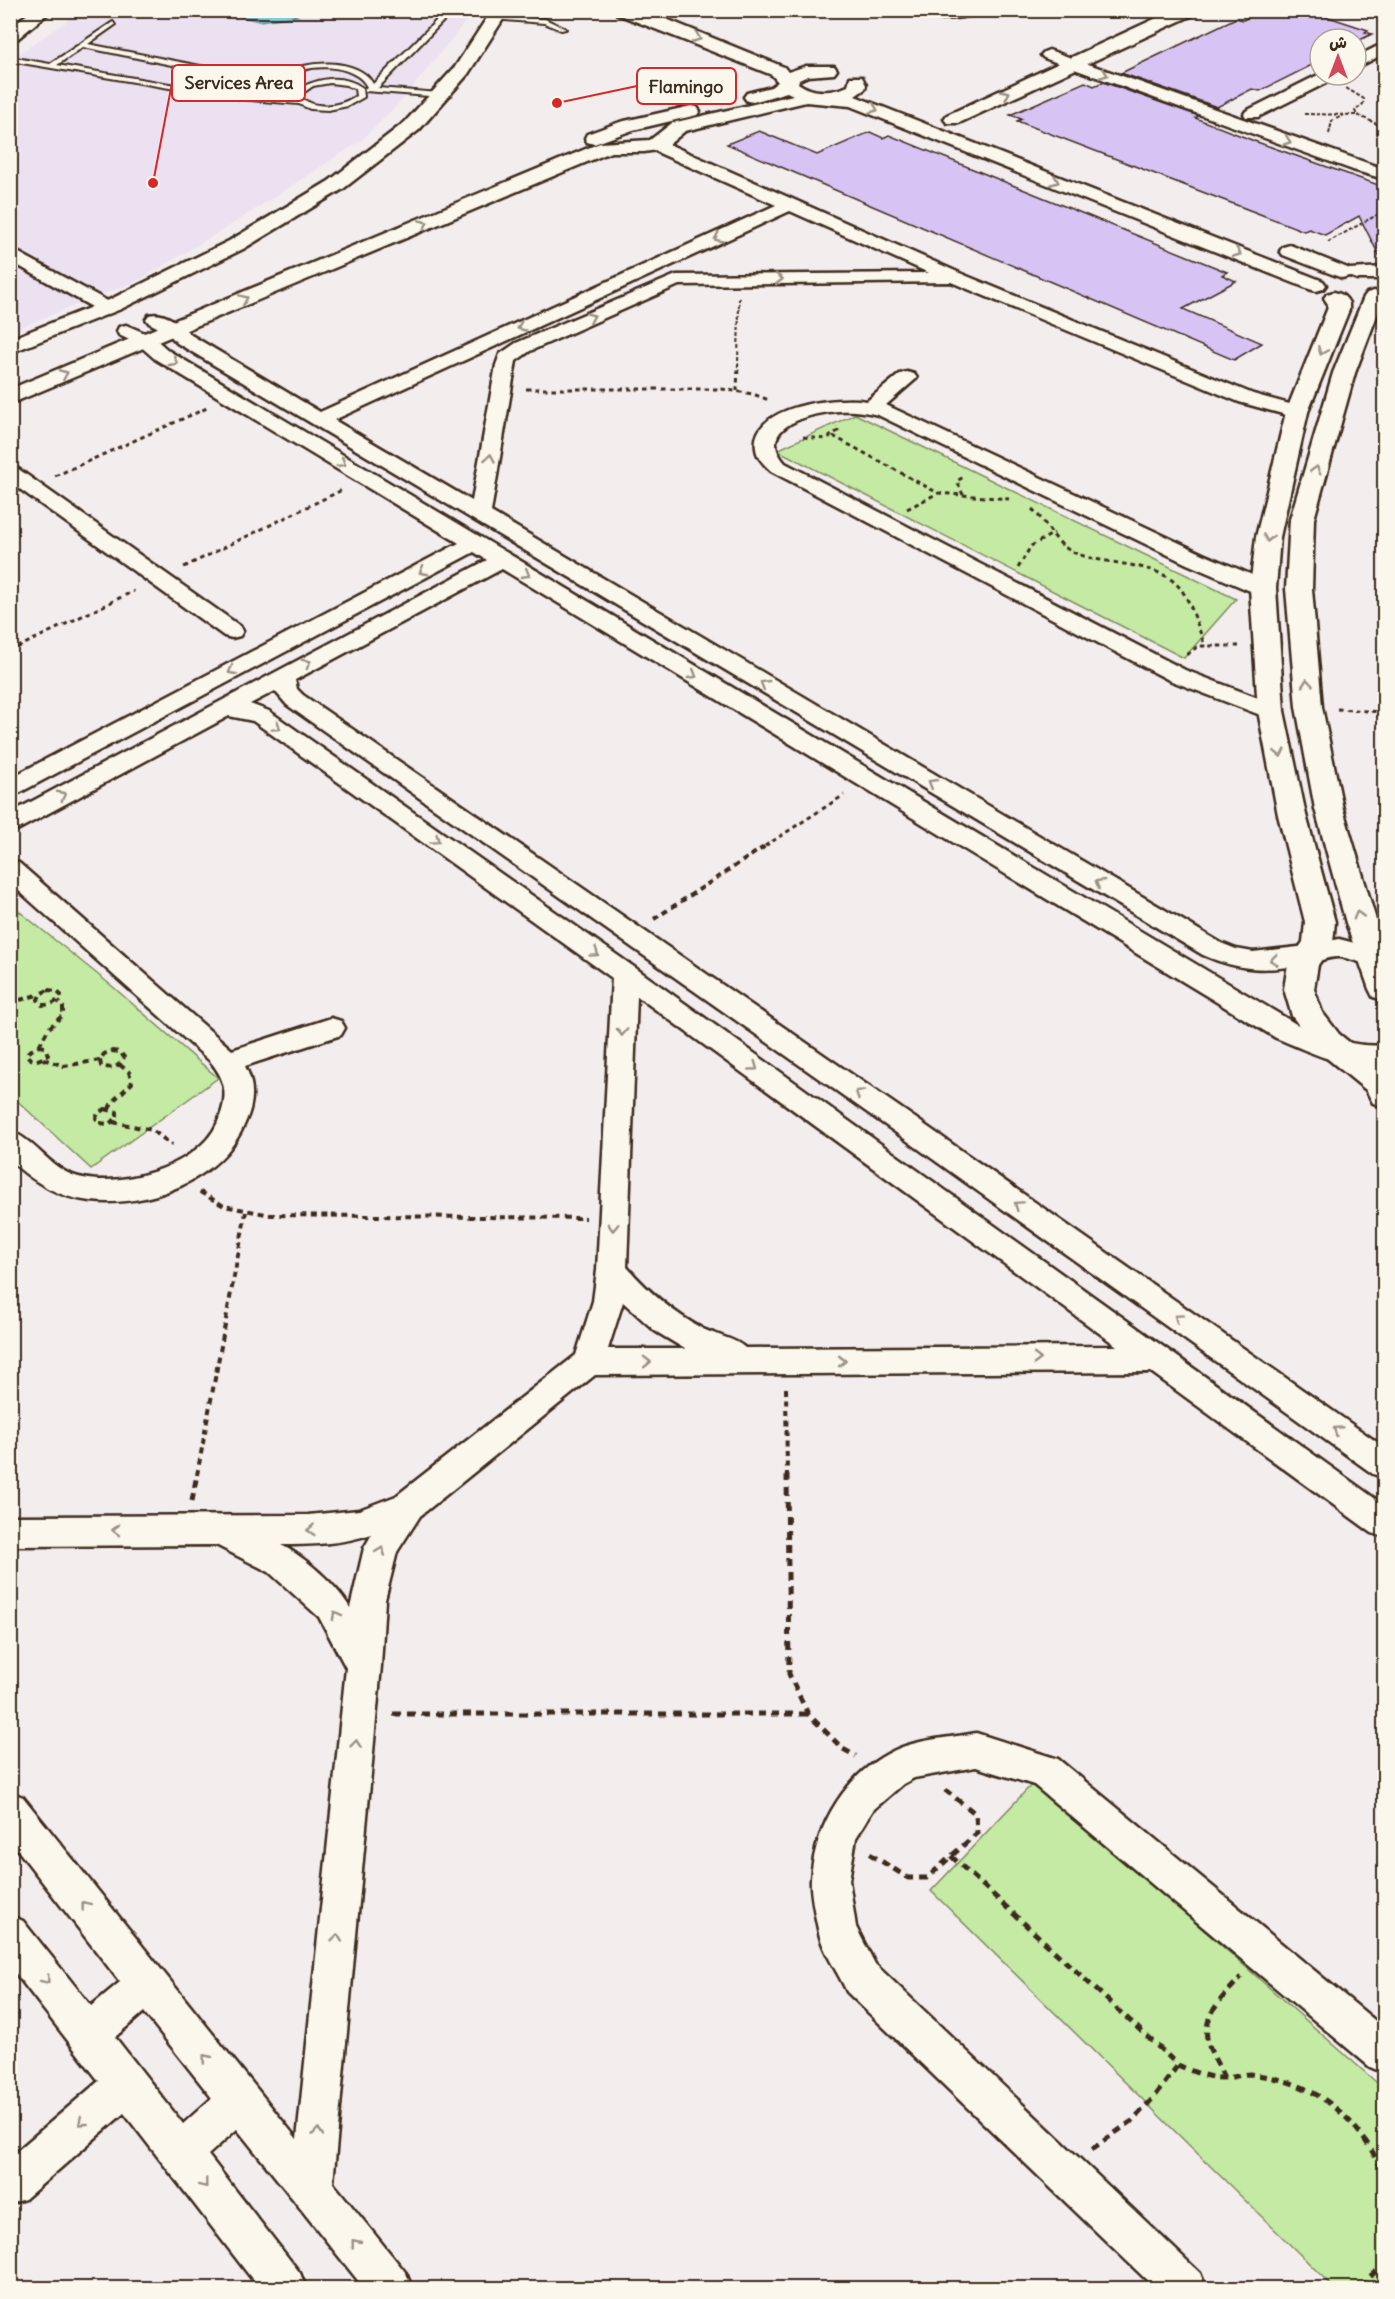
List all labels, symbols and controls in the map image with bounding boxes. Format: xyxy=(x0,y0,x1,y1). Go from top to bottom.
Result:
north arrow xyxy=(1308,27,1368,87)
one-way arrow xyxy=(691,31,702,43)
text: ش xyxy=(1329,32,1347,52)
callout: Services Area xyxy=(172,65,305,101)
one-way arrow xyxy=(1098,67,1109,80)
callout: Flamingo xyxy=(637,68,736,104)
text: Services Area xyxy=(184,71,294,94)
text: Flamingo xyxy=(649,75,723,98)
one-way arrow xyxy=(1000,90,1011,102)
one-way arrow xyxy=(868,102,879,114)
one-way arrow xyxy=(1281,134,1292,146)
one-way arrow xyxy=(1049,174,1060,186)
one-way arrow xyxy=(418,219,429,231)
one-way arrow xyxy=(713,230,724,242)
one-way arrow xyxy=(1230,246,1241,258)
one-way arrow xyxy=(774,273,783,285)
one-way arrow xyxy=(238,294,249,306)
one-way arrow xyxy=(585,312,596,324)
one-way arrow xyxy=(517,320,528,332)
one-way arrow xyxy=(1317,345,1329,356)
one-way arrow xyxy=(168,355,178,366)
one-way arrow xyxy=(58,369,69,381)
one-way arrow xyxy=(483,453,496,463)
one-way arrow xyxy=(335,455,346,466)
one-way arrow xyxy=(1309,465,1321,476)
one-way arrow xyxy=(1263,533,1275,543)
one-way arrow xyxy=(419,564,429,575)
one-way arrow xyxy=(520,567,530,579)
one-way arrow xyxy=(301,659,312,670)
one-way arrow xyxy=(227,664,238,676)
one-way arrow xyxy=(687,668,697,679)
one-way arrow xyxy=(760,679,770,691)
one-way arrow xyxy=(1301,679,1314,688)
one-way arrow xyxy=(271,720,282,731)
one-way arrow xyxy=(1273,747,1286,757)
one-way arrow xyxy=(928,779,938,791)
one-way arrow xyxy=(55,791,66,802)
one-way arrow xyxy=(430,833,441,844)
one-way arrow xyxy=(1095,879,1105,890)
one-way arrow xyxy=(1353,910,1365,920)
one-way arrow xyxy=(589,946,600,957)
one-way arrow xyxy=(1270,953,1279,966)
one-way arrow xyxy=(615,1028,628,1037)
one-way arrow xyxy=(747,1060,758,1071)
one-way arrow xyxy=(855,1089,866,1100)
one-way arrow xyxy=(1014,1201,1025,1212)
one-way arrow xyxy=(607,1223,620,1232)
one-way arrow xyxy=(1173,1314,1184,1325)
one-way arrow xyxy=(1033,1353,1042,1365)
one-way arrow xyxy=(838,1355,847,1367)
one-way arrow xyxy=(643,1356,652,1368)
one-way arrow xyxy=(1332,1427,1343,1438)
one-way arrow xyxy=(306,1523,315,1536)
one-way arrow xyxy=(111,1524,120,1536)
one-way arrow xyxy=(374,1547,387,1557)
one-way arrow xyxy=(332,1611,343,1621)
one-way arrow xyxy=(349,1739,362,1748)
one-way arrow xyxy=(82,1901,93,1912)
one-way arrow xyxy=(330,1933,343,1943)
one-way arrow xyxy=(39,1974,50,1985)
one-way arrow xyxy=(203,2054,214,2065)
one-way arrow xyxy=(78,2115,89,2126)
one-way arrow xyxy=(311,2127,324,2137)
one-way arrow xyxy=(196,2178,207,2189)
one-way arrow xyxy=(351,2239,362,2250)

